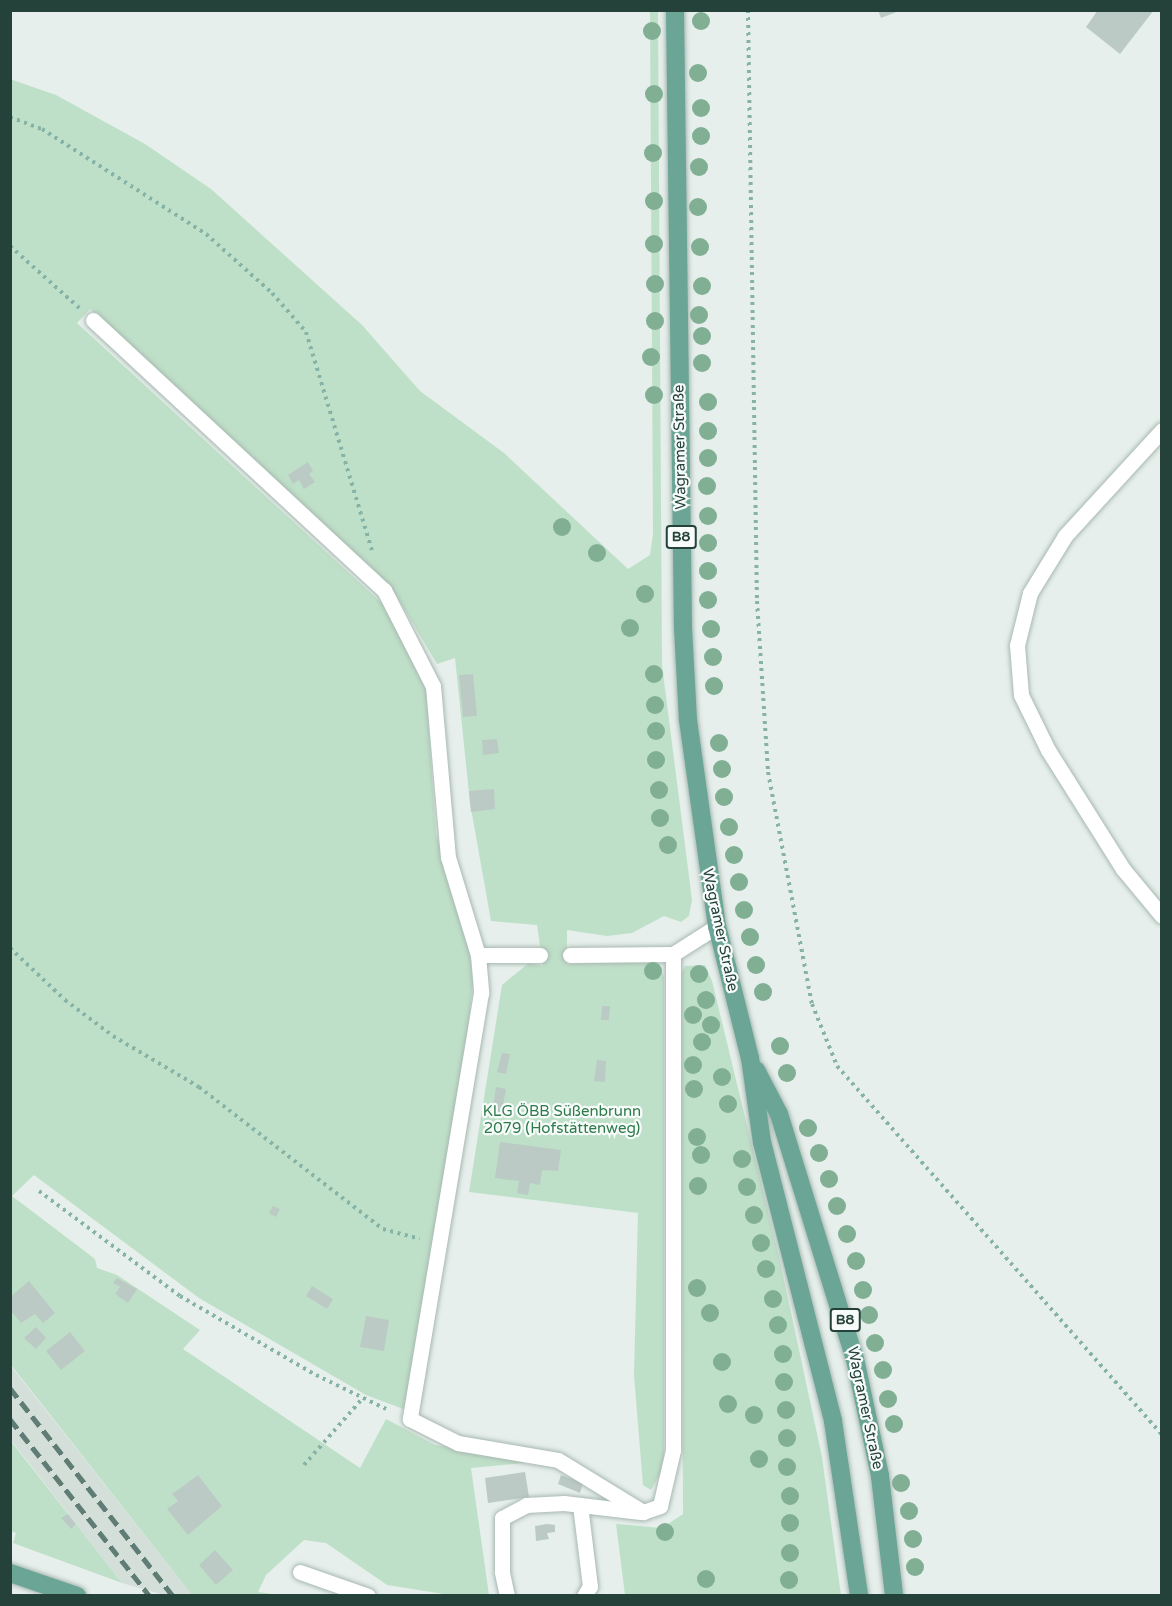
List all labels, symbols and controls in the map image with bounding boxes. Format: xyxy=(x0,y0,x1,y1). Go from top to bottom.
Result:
street label: Wagramer Straße xyxy=(670,384,690,510)
road number: B8 xyxy=(664,526,698,548)
street label: Wagramer Straße xyxy=(698,867,742,993)
park label: KLG ÖBB Süßenbrunn 2079 (Hofstättenweg) xyxy=(483,1102,641,1137)
road number: B8 xyxy=(828,1309,862,1331)
street label: Wagramer Straße xyxy=(843,1345,887,1471)

